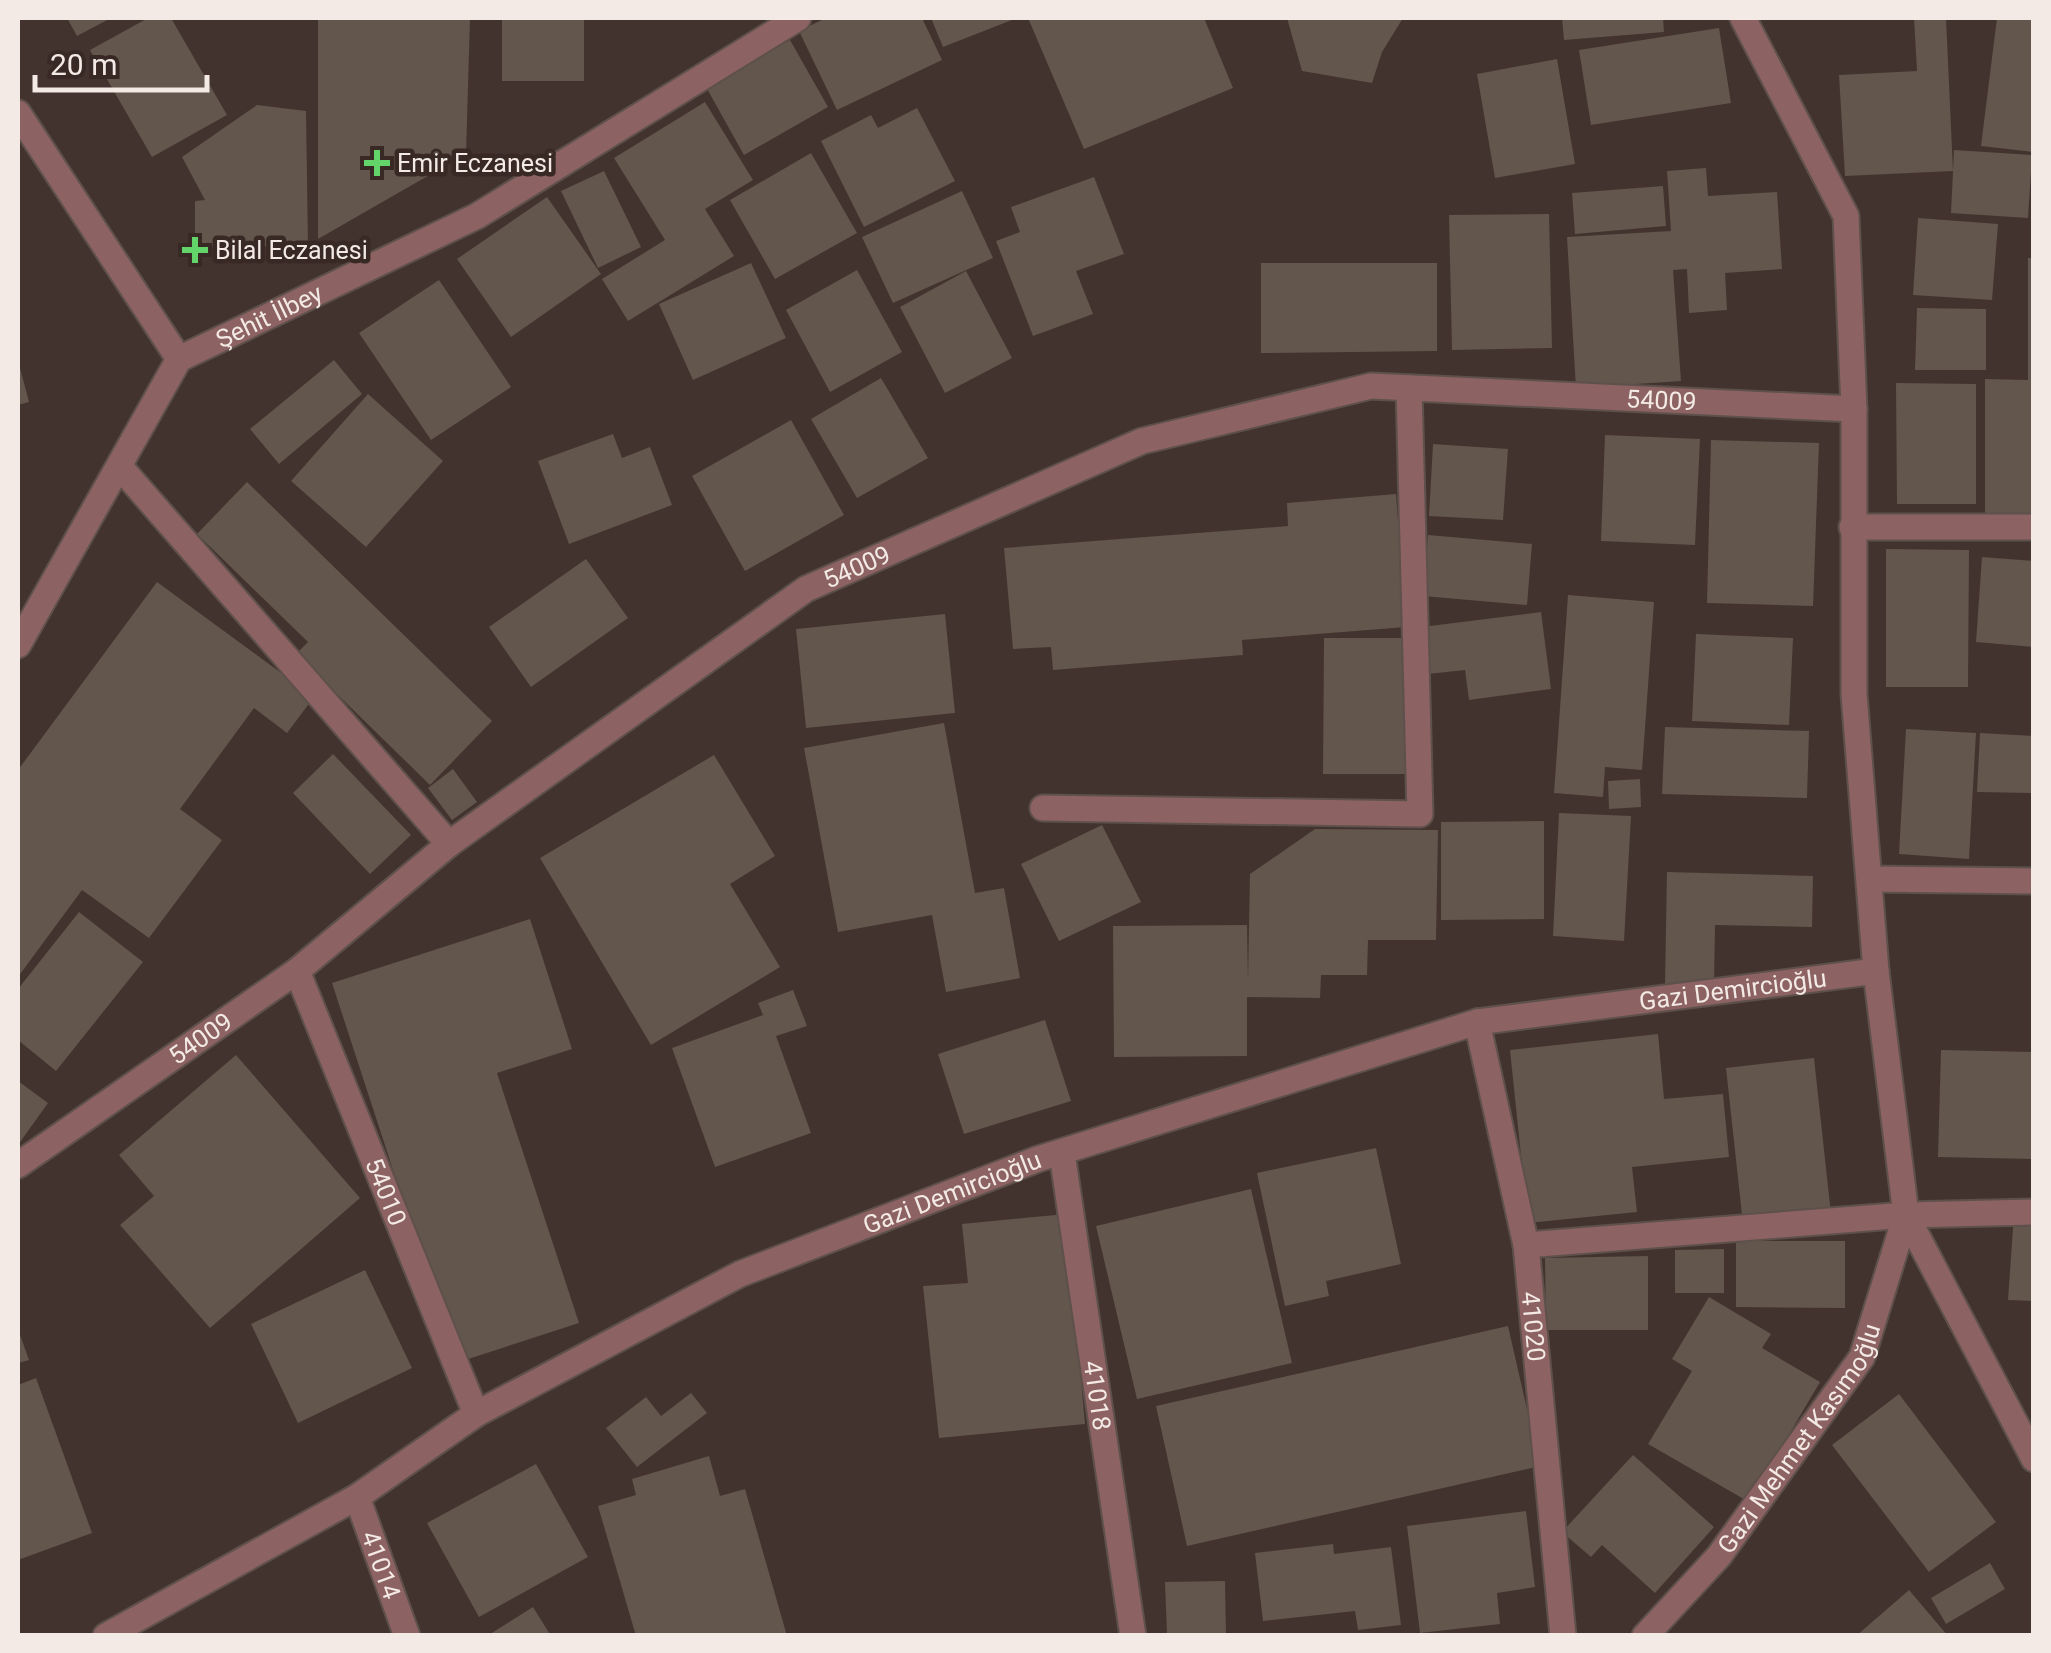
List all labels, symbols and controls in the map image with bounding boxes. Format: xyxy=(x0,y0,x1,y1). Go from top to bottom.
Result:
scale bar xyxy=(35,30,208,92)
text: 20 m xyxy=(50,47,117,82)
place label: Emir Eczanesi xyxy=(397,149,553,178)
marker: Emir Eczanesi xyxy=(366,152,388,174)
place label: Bilal Eczanesi xyxy=(215,236,368,265)
marker: Bilal Eczanesi xyxy=(184,239,206,261)
street label: Şehit İlbey xyxy=(211,278,327,354)
street label: 54009 xyxy=(1626,384,1697,416)
street label: 54009 xyxy=(819,540,895,595)
street label: Gazi Demircioğlu xyxy=(1637,963,1828,1016)
street label: 54009 xyxy=(163,1007,238,1071)
street label: Gazi Demircioğlu xyxy=(859,1145,1045,1240)
street label: 54010 xyxy=(359,1154,412,1230)
street label: 41020 xyxy=(1515,1290,1551,1363)
street label: Gazi Mehmet Kasımoğlu xyxy=(1712,1320,1886,1559)
street label: 41018 xyxy=(1078,1359,1117,1432)
street label: 41014 xyxy=(355,1527,406,1603)

